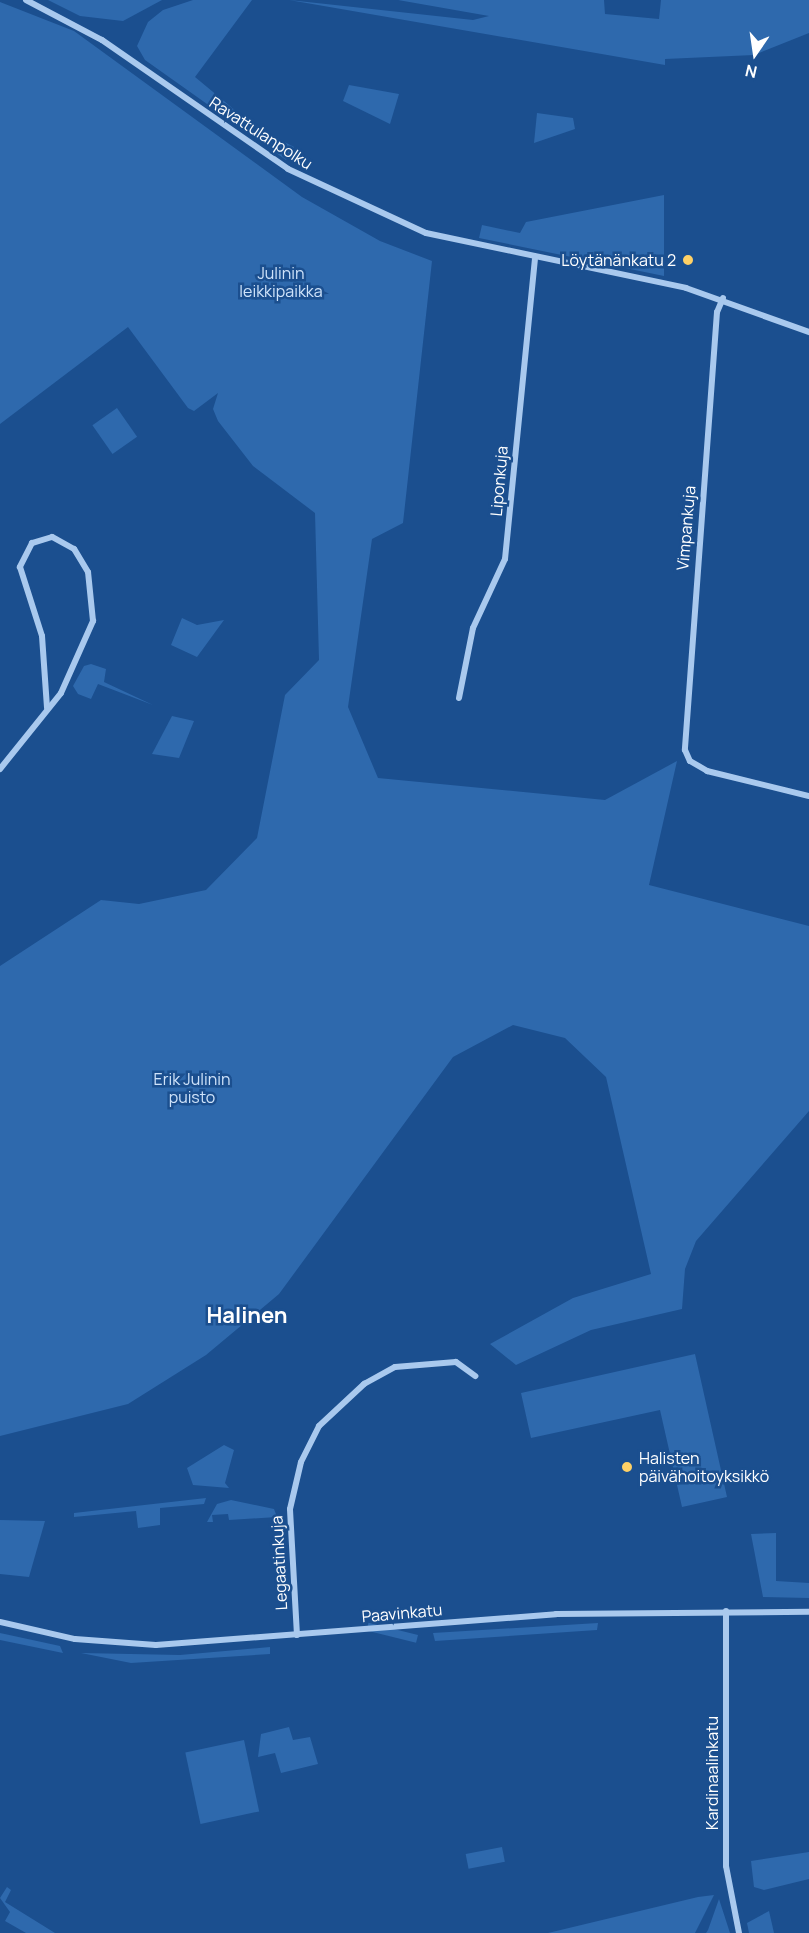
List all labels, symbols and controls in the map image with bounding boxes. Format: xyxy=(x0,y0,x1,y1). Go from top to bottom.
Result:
north arrow xyxy=(725,24,785,84)
text: N xyxy=(743,60,759,84)
street label: Ravattulanpolku xyxy=(206,93,316,173)
place label: Löytänänkatu 2 xyxy=(561,250,676,270)
marker: Löytänänkatu 2 xyxy=(681,253,695,267)
park label: Julinin leikkipaikka xyxy=(239,263,323,301)
street label: Liponkuja xyxy=(486,445,512,517)
street label: Vimpankuja xyxy=(673,485,699,571)
park label: Erik Julinin puisto xyxy=(154,1069,230,1107)
district label: Halinen xyxy=(206,1303,288,1329)
place label: Halisten päivähoitoyksikkö xyxy=(639,1448,769,1486)
marker: Halisten päivähoitoyksikkö xyxy=(620,1460,634,1474)
street label: Legaatinkuja xyxy=(267,1515,291,1611)
street label: Paavinkatu xyxy=(361,1600,443,1626)
street label: Kardinaalinkatu xyxy=(702,1716,722,1830)

